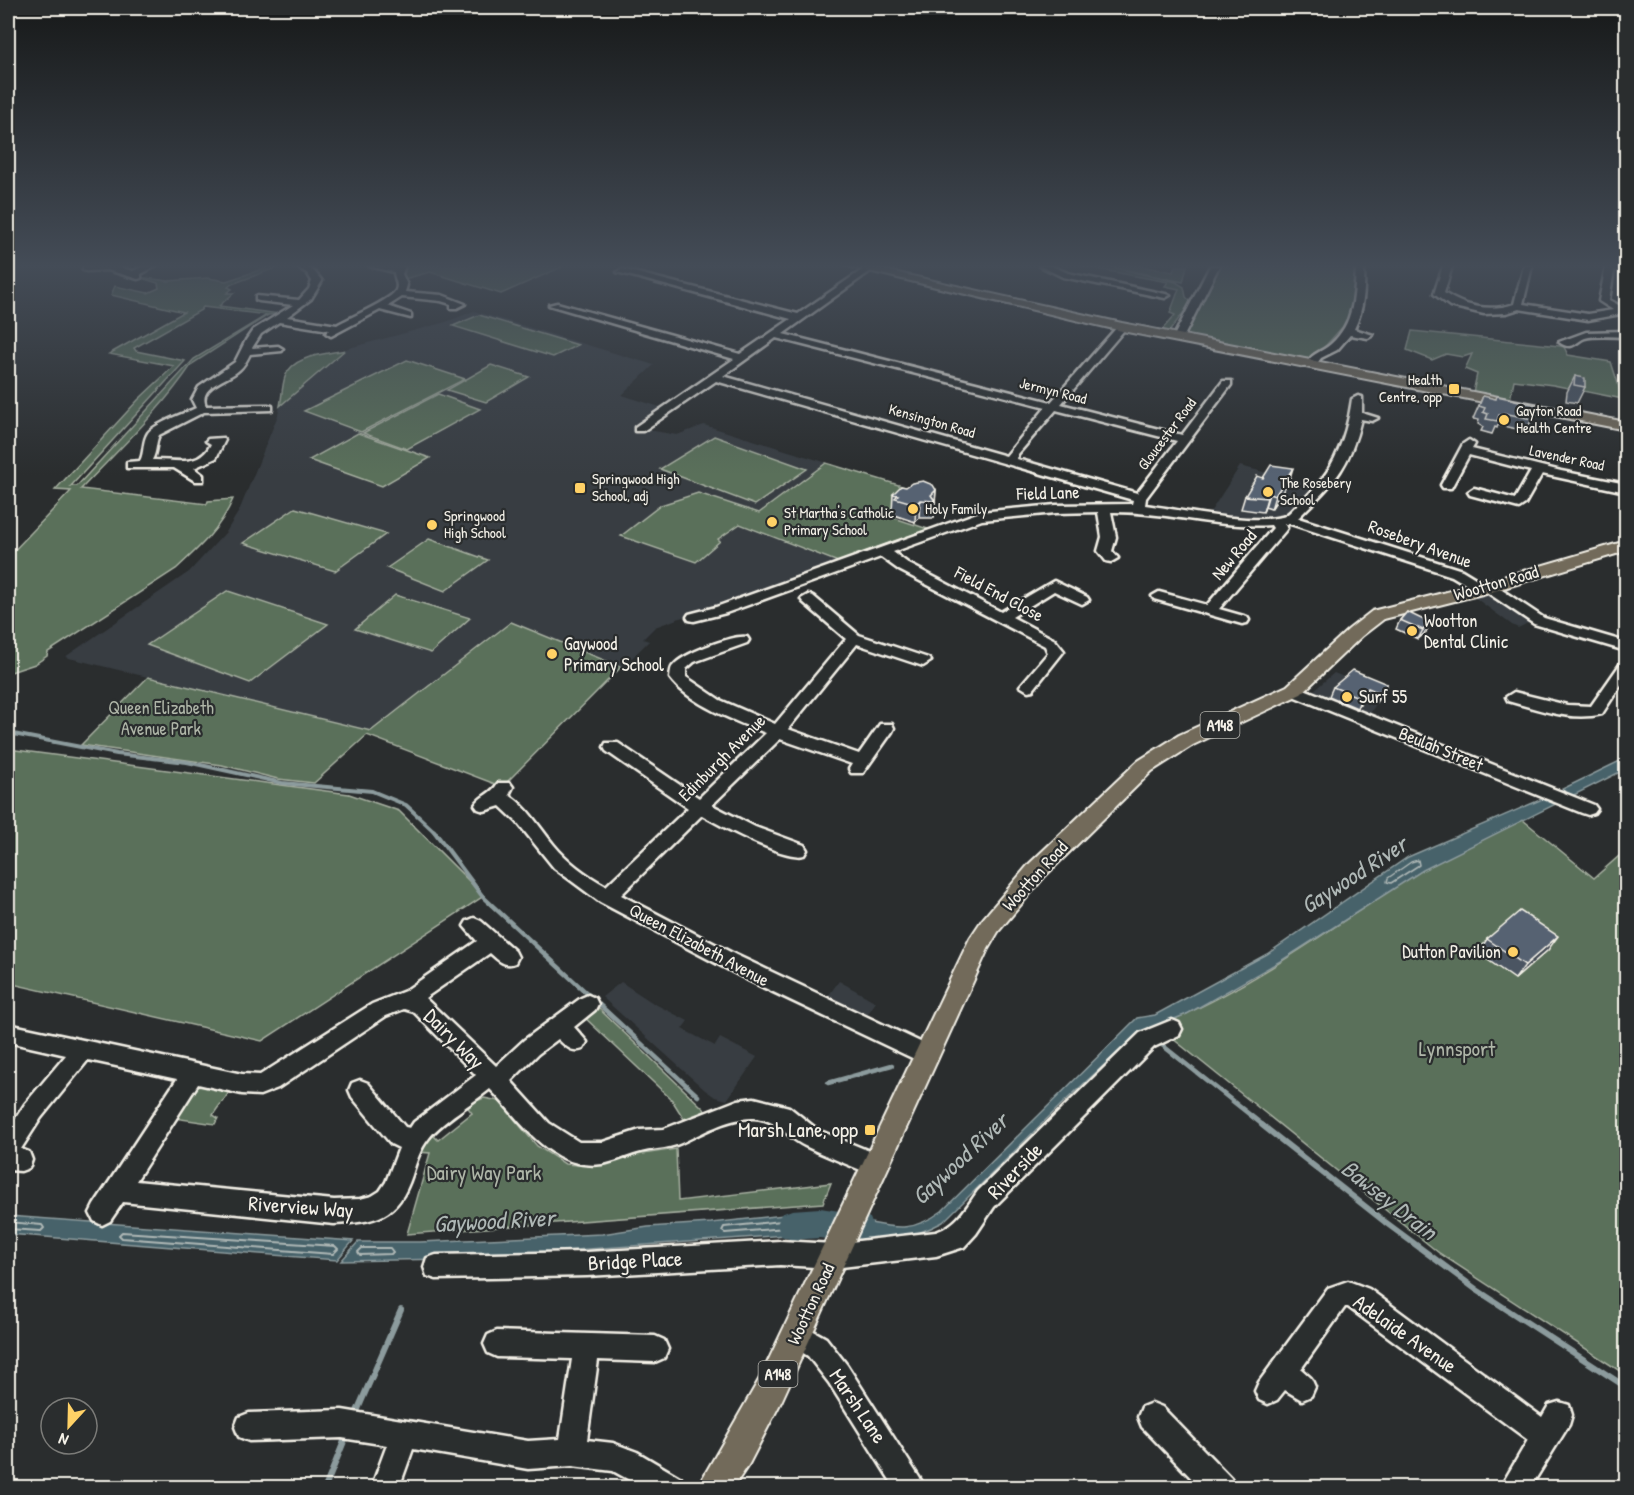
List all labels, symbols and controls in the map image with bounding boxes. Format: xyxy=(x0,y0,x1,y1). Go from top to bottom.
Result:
place label: Health Centre, opp xyxy=(1379,369,1443,407)
street label: Jermyn Road xyxy=(1017,372,1089,409)
marker: Health Centre, opp xyxy=(1447,382,1461,396)
street label: Gloucester Road xyxy=(1132,393,1201,474)
street label: Kensington Road xyxy=(886,398,978,443)
place label: Gayton Road Health Centre xyxy=(1516,400,1592,438)
marker: Gayton Road Health Centre xyxy=(1497,413,1511,427)
street label: Lavender Road xyxy=(1528,439,1607,476)
place label: Springwood High School, adj xyxy=(592,468,680,506)
place label: The Rosebery School xyxy=(1280,472,1352,510)
street label: Field Lane xyxy=(1015,479,1080,506)
marker: Springwood High School, adj xyxy=(573,481,587,495)
marker: The Rosebery School xyxy=(1261,485,1275,499)
place label: Holy Family xyxy=(925,498,987,519)
place label: St Martha's Catholic Primary School xyxy=(784,502,894,540)
marker: Holy Family xyxy=(906,502,920,516)
place label: Springwood High School xyxy=(444,505,506,543)
street label: Rosebery Avenue xyxy=(1365,513,1475,574)
marker: St Martha's Catholic Primary School xyxy=(765,515,779,529)
marker: Springwood High School xyxy=(425,518,439,532)
street label: New Road xyxy=(1205,524,1262,585)
street label: Field End Close xyxy=(950,559,1048,627)
street label: Wootton Road xyxy=(1451,559,1541,607)
place label: Wootton Dental Clinic xyxy=(1424,608,1508,654)
marker: Wootton Dental Clinic xyxy=(1405,624,1419,638)
place label: Gaywood Primary School xyxy=(564,631,664,677)
marker: Gaywood Primary School xyxy=(545,647,559,661)
place label: Surf 55 xyxy=(1359,684,1408,709)
marker: Surf 55 xyxy=(1340,690,1354,704)
park label: Queen Elizabeth Avenue Park xyxy=(108,695,214,741)
street label: Edinburgh Avenue xyxy=(672,708,771,807)
road number: A148 xyxy=(1200,712,1240,738)
street label: Beulah Street xyxy=(1395,720,1488,777)
water label: Gaywood River xyxy=(1294,826,1416,921)
street label: Wootton Road xyxy=(996,835,1073,916)
street label: Queen Elizabeth Avenue xyxy=(625,897,774,992)
place label: Dutton Pavilion xyxy=(1402,939,1501,964)
marker: Dutton Pavilion xyxy=(1506,945,1520,959)
street label: Dairy Way xyxy=(418,1002,491,1075)
park label: Lynnsport xyxy=(1419,1034,1496,1063)
water label: Gaywood River xyxy=(904,1103,1017,1212)
place label: Marsh Lane, opp xyxy=(738,1115,858,1144)
marker: Marsh Lane, opp xyxy=(863,1123,877,1137)
street label: Riverside xyxy=(980,1136,1049,1205)
water label: Bawsey Drain xyxy=(1334,1152,1446,1249)
park label: Dairy Way Park xyxy=(427,1158,542,1187)
street label: Riverview Way xyxy=(248,1188,355,1225)
water label: Gaywood River xyxy=(433,1201,558,1240)
street label: Bridge Place xyxy=(587,1244,683,1277)
street label: Wootton Road xyxy=(781,1259,840,1349)
street label: Adelaide Avenue xyxy=(1348,1287,1463,1380)
road number: A148 xyxy=(758,1361,798,1387)
street label: Marsh Lane xyxy=(823,1363,894,1449)
north arrow xyxy=(39,1396,99,1456)
text: N xyxy=(55,1428,71,1452)

